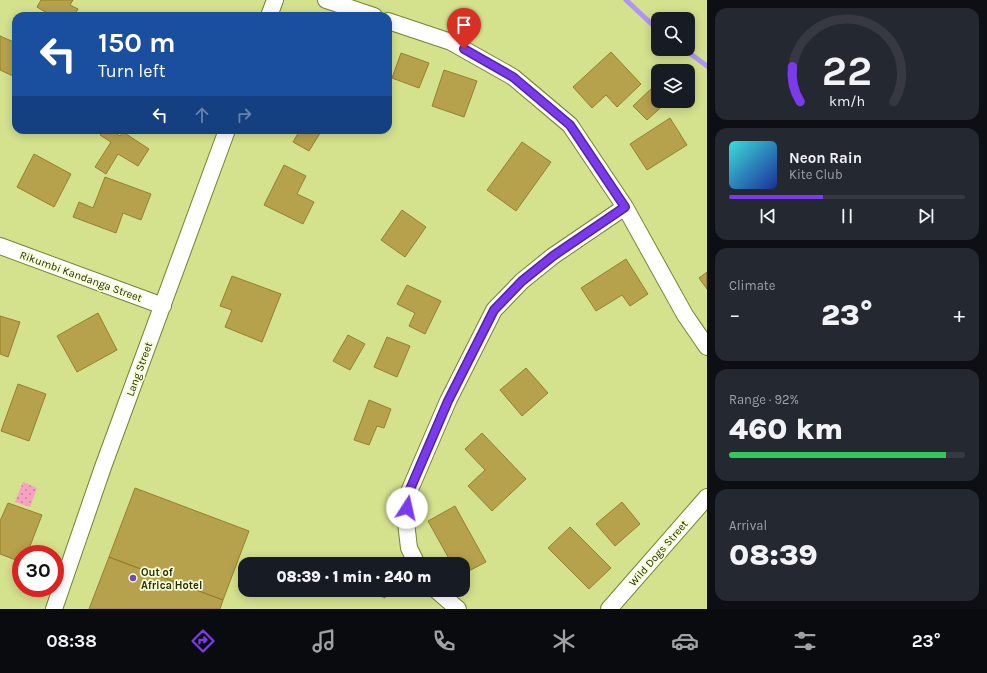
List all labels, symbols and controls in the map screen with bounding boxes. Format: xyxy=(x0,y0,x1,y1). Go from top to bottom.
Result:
pin xyxy=(447,8,481,49)
map controls xyxy=(651,12,695,108)
button: search xyxy=(651,12,695,56)
icon: arrive xyxy=(453,14,475,36)
text: 150 m xyxy=(98,26,176,59)
icon: left xyxy=(32,28,84,80)
text: 22 xyxy=(822,47,872,95)
text: Turn left xyxy=(98,60,166,82)
button: layers xyxy=(651,64,695,108)
text: km/h xyxy=(829,93,865,110)
icon: left xyxy=(149,104,171,126)
icon: ahead xyxy=(191,104,213,126)
icon: right xyxy=(233,104,255,126)
text: Neon Rain xyxy=(789,149,862,167)
text: Kite Club xyxy=(789,167,843,182)
icon: previous xyxy=(757,205,779,227)
icon: pause xyxy=(836,205,858,227)
icon: next xyxy=(915,205,937,227)
street label: Rikumbi Kandanga Street xyxy=(18,248,144,305)
text: Climate xyxy=(729,278,775,293)
text: 23° xyxy=(821,297,873,333)
text: − xyxy=(729,302,741,328)
text: + xyxy=(953,302,965,328)
street label: Lang Street xyxy=(124,340,155,398)
text: Range · 92% xyxy=(729,392,799,407)
text: 460 km xyxy=(729,411,843,447)
position arrow xyxy=(386,487,428,529)
street label: Wild Dogs Street xyxy=(626,518,691,589)
text: Arrival xyxy=(729,518,767,533)
text: 08:39 xyxy=(729,537,818,573)
speed limit sign: 30 xyxy=(12,545,64,597)
place label: Out of Africa Hotel xyxy=(141,566,202,592)
text: 08:39 · 1 min · 240 m xyxy=(276,568,432,586)
marker: Out of Africa Hotel xyxy=(128,573,138,583)
icon: directions xyxy=(189,627,217,655)
icon: music xyxy=(310,627,338,655)
icon: phone xyxy=(430,627,458,655)
icon: climate xyxy=(550,627,578,655)
icon: car xyxy=(671,627,699,655)
icon: filters xyxy=(791,627,819,655)
text: 08:38 xyxy=(46,630,97,652)
text: 23° xyxy=(912,630,941,652)

